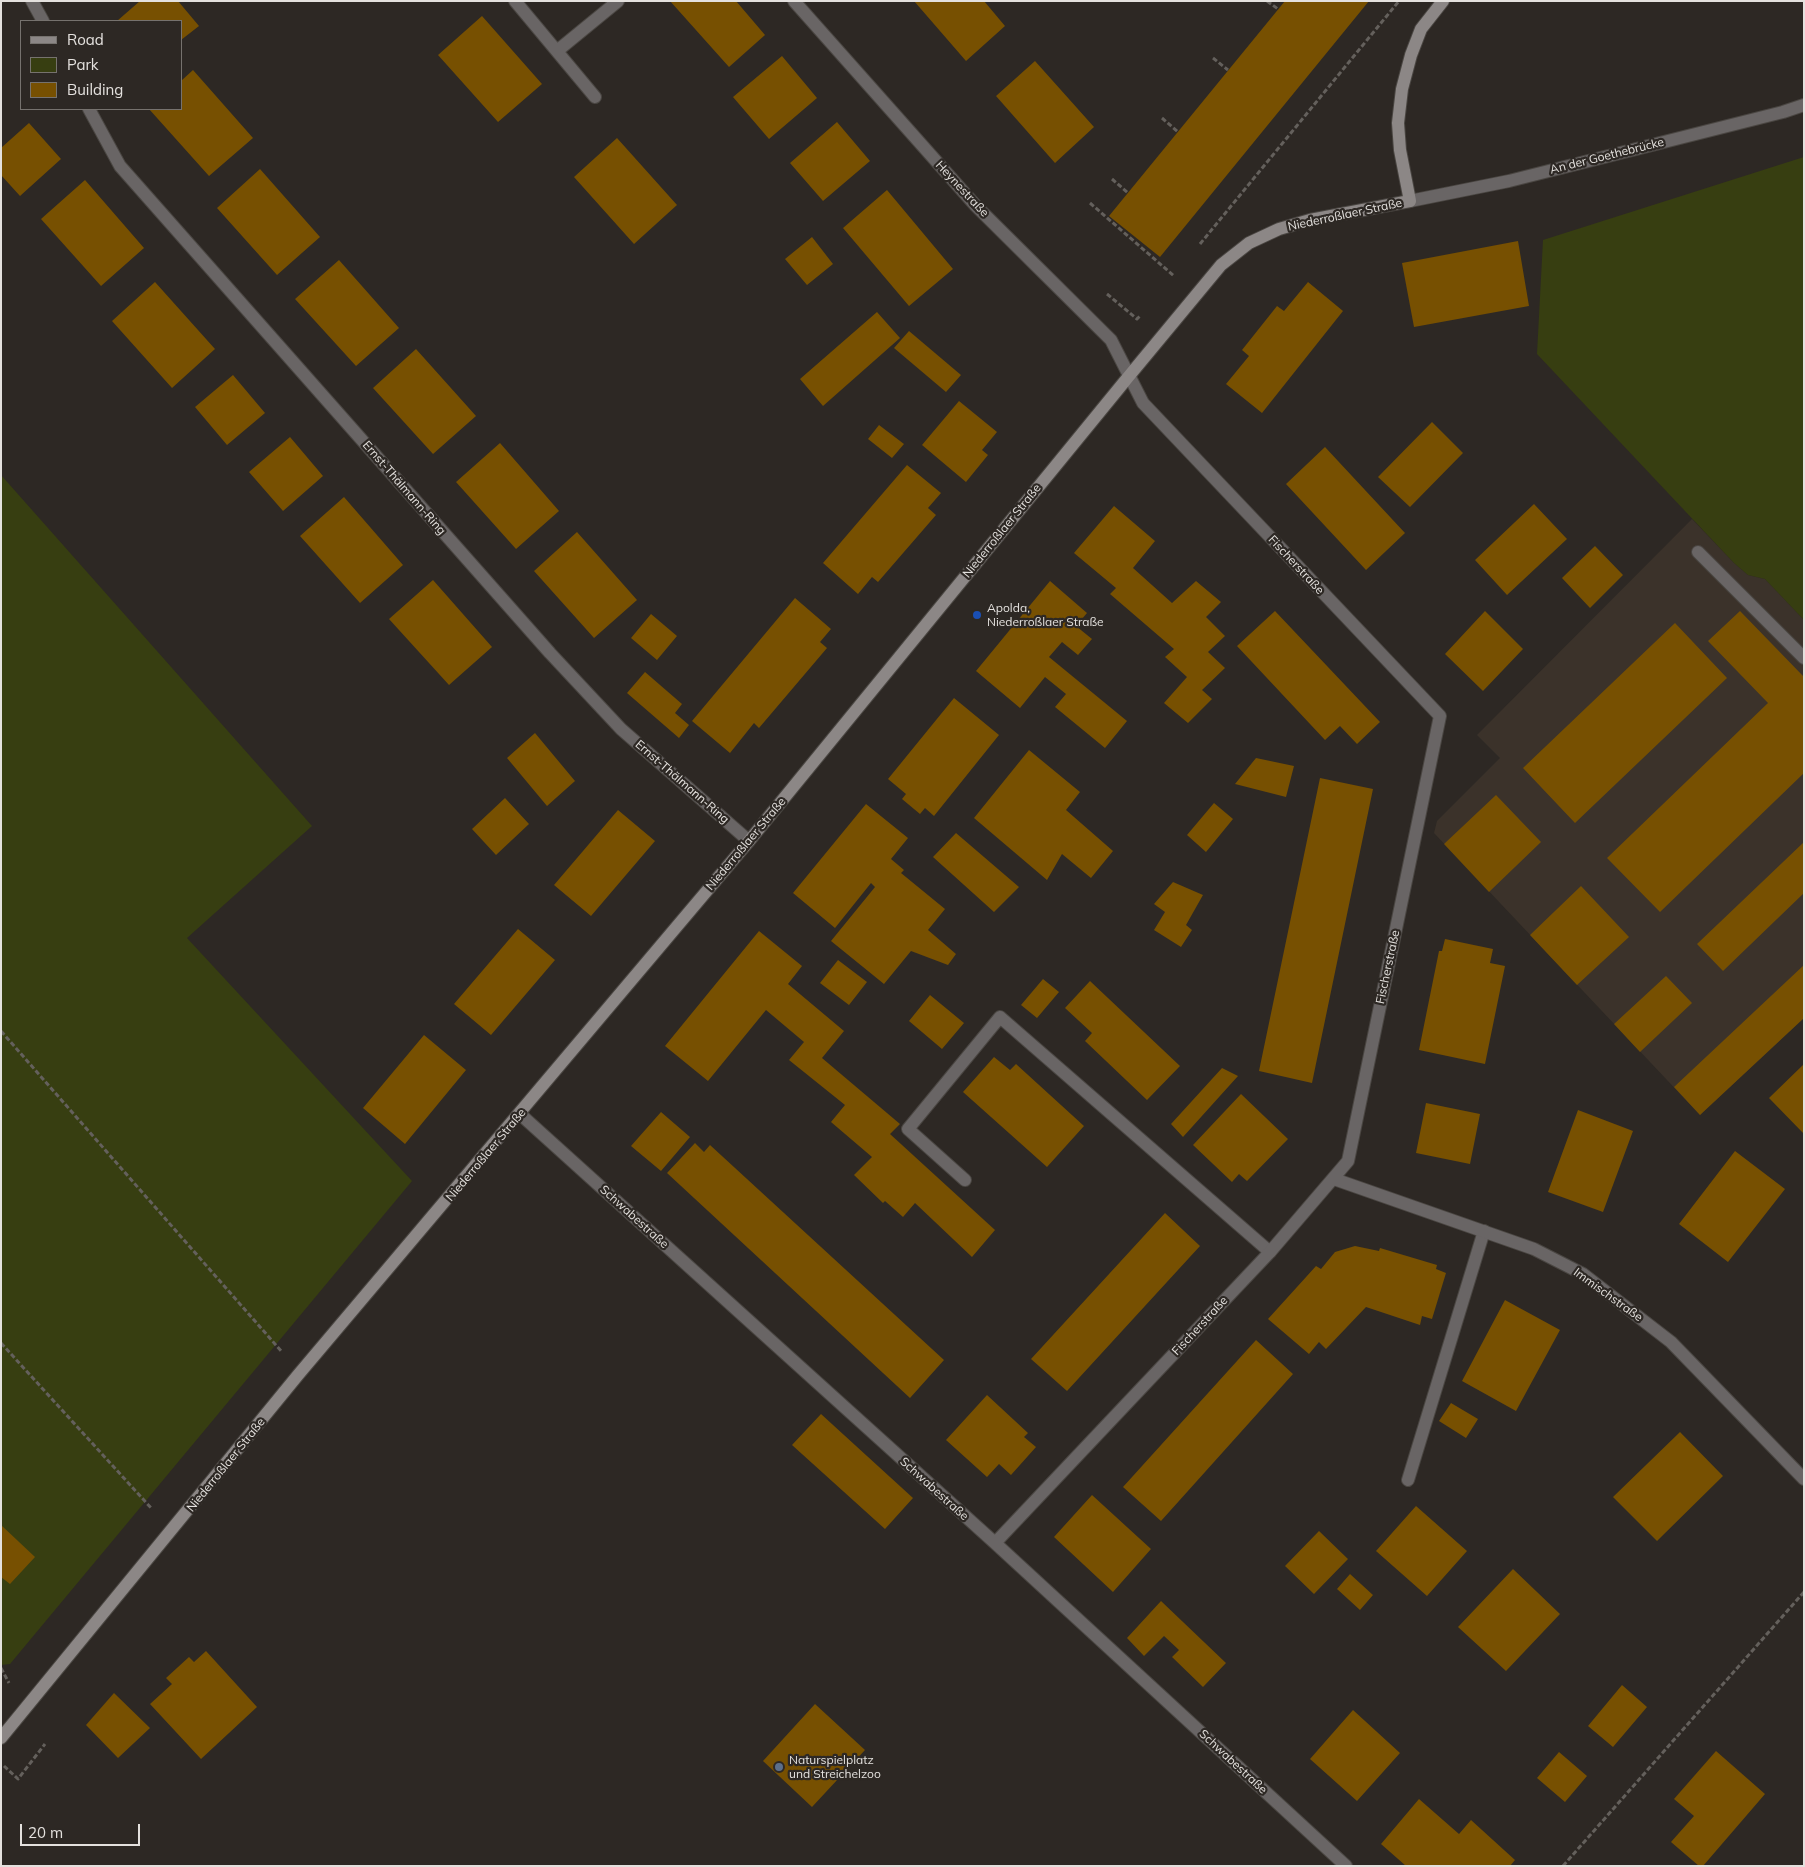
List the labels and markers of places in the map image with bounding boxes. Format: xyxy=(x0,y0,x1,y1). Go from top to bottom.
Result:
place label: Apolda, Niederroßlaer Straße xyxy=(987,601,1104,629)
marker: Apolda, Niederroßlaer Straße xyxy=(971,609,983,621)
place label: Naturspielplatz und Streichelzoo xyxy=(789,1753,881,1781)
marker: Naturspielplatz und Streichelzoo xyxy=(773,1761,785,1773)

